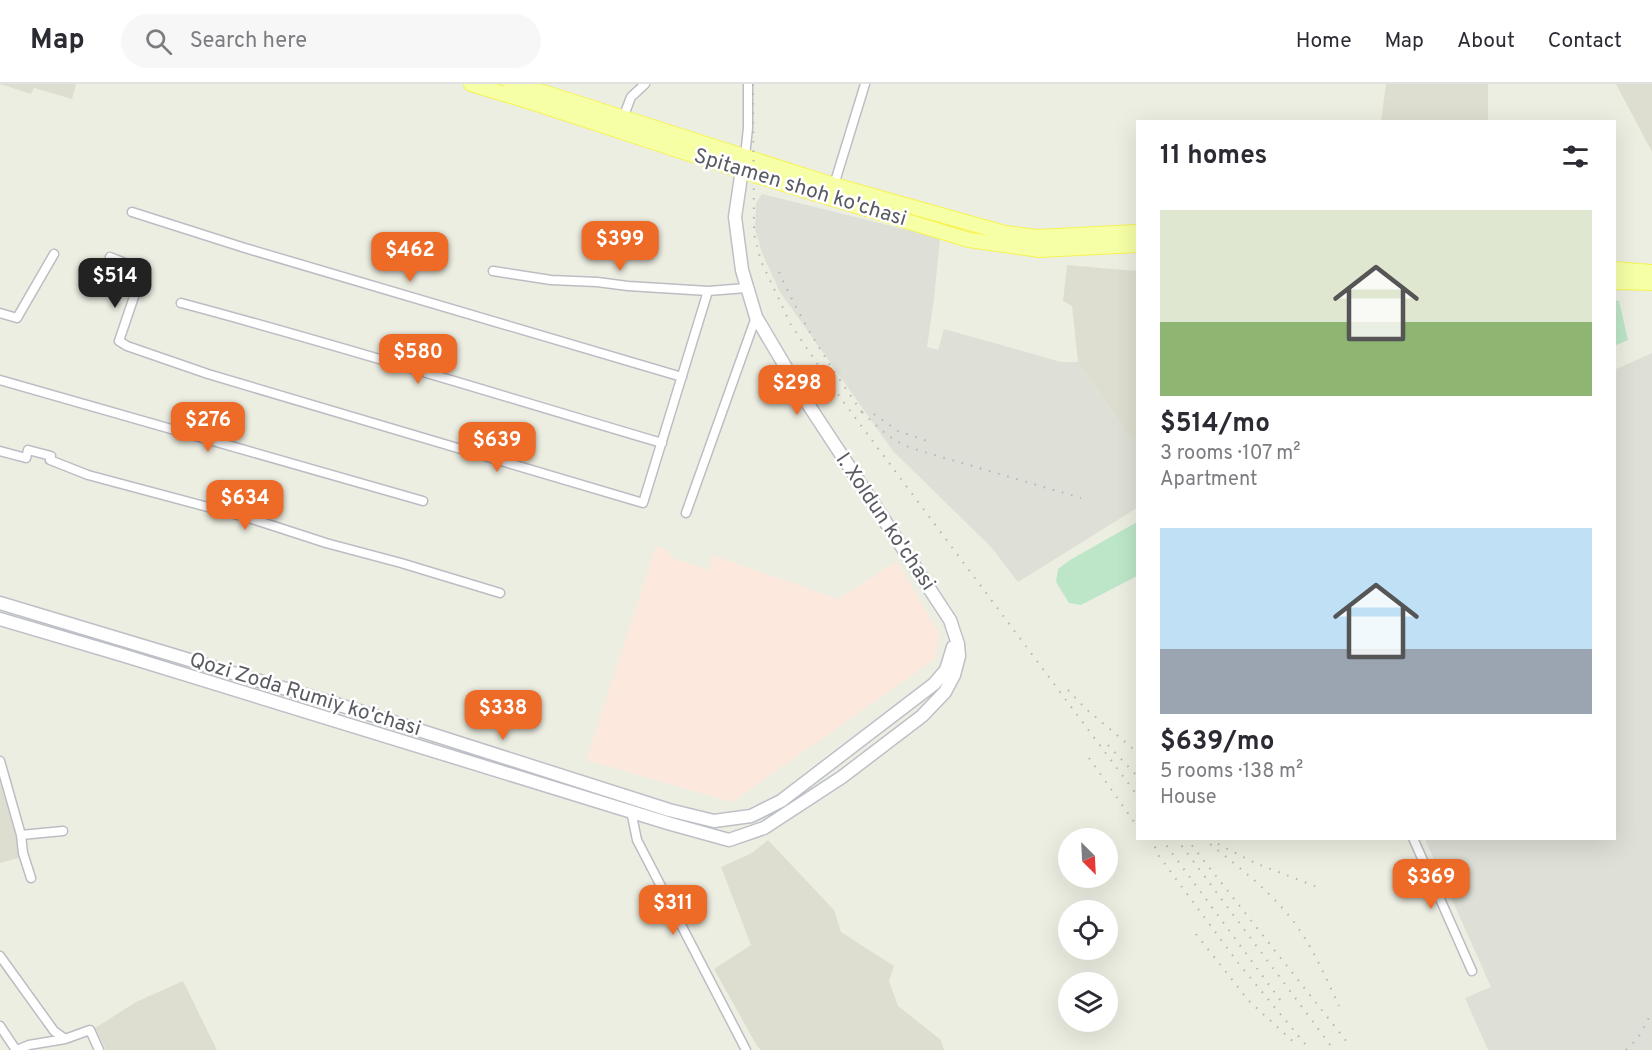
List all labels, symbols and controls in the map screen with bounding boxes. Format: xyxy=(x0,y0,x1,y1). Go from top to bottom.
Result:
search box xyxy=(121,14,541,68)
text: Map xyxy=(30,23,85,59)
icon: search xyxy=(142,25,175,58)
text: Search here xyxy=(190,28,307,55)
text: Home xyxy=(1296,28,1352,55)
text: Map xyxy=(1385,28,1424,55)
text: About xyxy=(1457,28,1515,55)
text: Contact xyxy=(1548,28,1622,55)
text: 11 homes xyxy=(1160,140,1267,173)
icon: filters xyxy=(1559,140,1592,173)
street label: Spitamen shoh ko'chasi xyxy=(690,143,910,233)
pin: $399 xyxy=(584,221,656,272)
text: $399 xyxy=(596,227,644,253)
pin: $462 xyxy=(374,232,446,283)
text: $462 xyxy=(385,238,435,264)
icon: home xyxy=(1322,249,1430,357)
pin: $514 xyxy=(79,258,151,309)
text: $514 xyxy=(92,264,138,290)
pin: $580 xyxy=(382,334,454,385)
text: $580 xyxy=(393,340,443,366)
pin: $298 xyxy=(761,365,833,416)
text: $298 xyxy=(772,371,822,397)
pin: $276 xyxy=(172,402,244,453)
text: $276 xyxy=(185,408,231,434)
text: $514/mo xyxy=(1160,408,1270,441)
pin: $639 xyxy=(461,422,533,473)
text: $639 xyxy=(473,428,521,454)
text: 3 rooms · 107 m² xyxy=(1160,441,1301,467)
street label: I. Xoldun ko'chasi xyxy=(829,448,941,596)
text: Apartment xyxy=(1160,467,1258,493)
pin: $634 xyxy=(209,480,281,531)
text: $634 xyxy=(220,486,270,512)
icon: home xyxy=(1322,567,1430,675)
street label: Qozi Zoda Rumiy ko'chasi xyxy=(186,647,424,743)
pin: $338 xyxy=(467,690,539,741)
text: $338 xyxy=(479,696,527,722)
text: $639/mo xyxy=(1160,726,1274,759)
text: 5 rooms · 138 m² xyxy=(1160,759,1303,785)
text: House xyxy=(1160,785,1216,811)
north arrow xyxy=(1058,828,1118,888)
map controls xyxy=(1058,828,1118,1032)
pin: $369 xyxy=(1395,859,1467,910)
text: $369 xyxy=(1407,865,1455,891)
pin: $311 xyxy=(637,885,709,936)
text: $311 xyxy=(653,891,693,917)
button: locate xyxy=(1058,900,1118,960)
button: layers xyxy=(1058,972,1118,1032)

